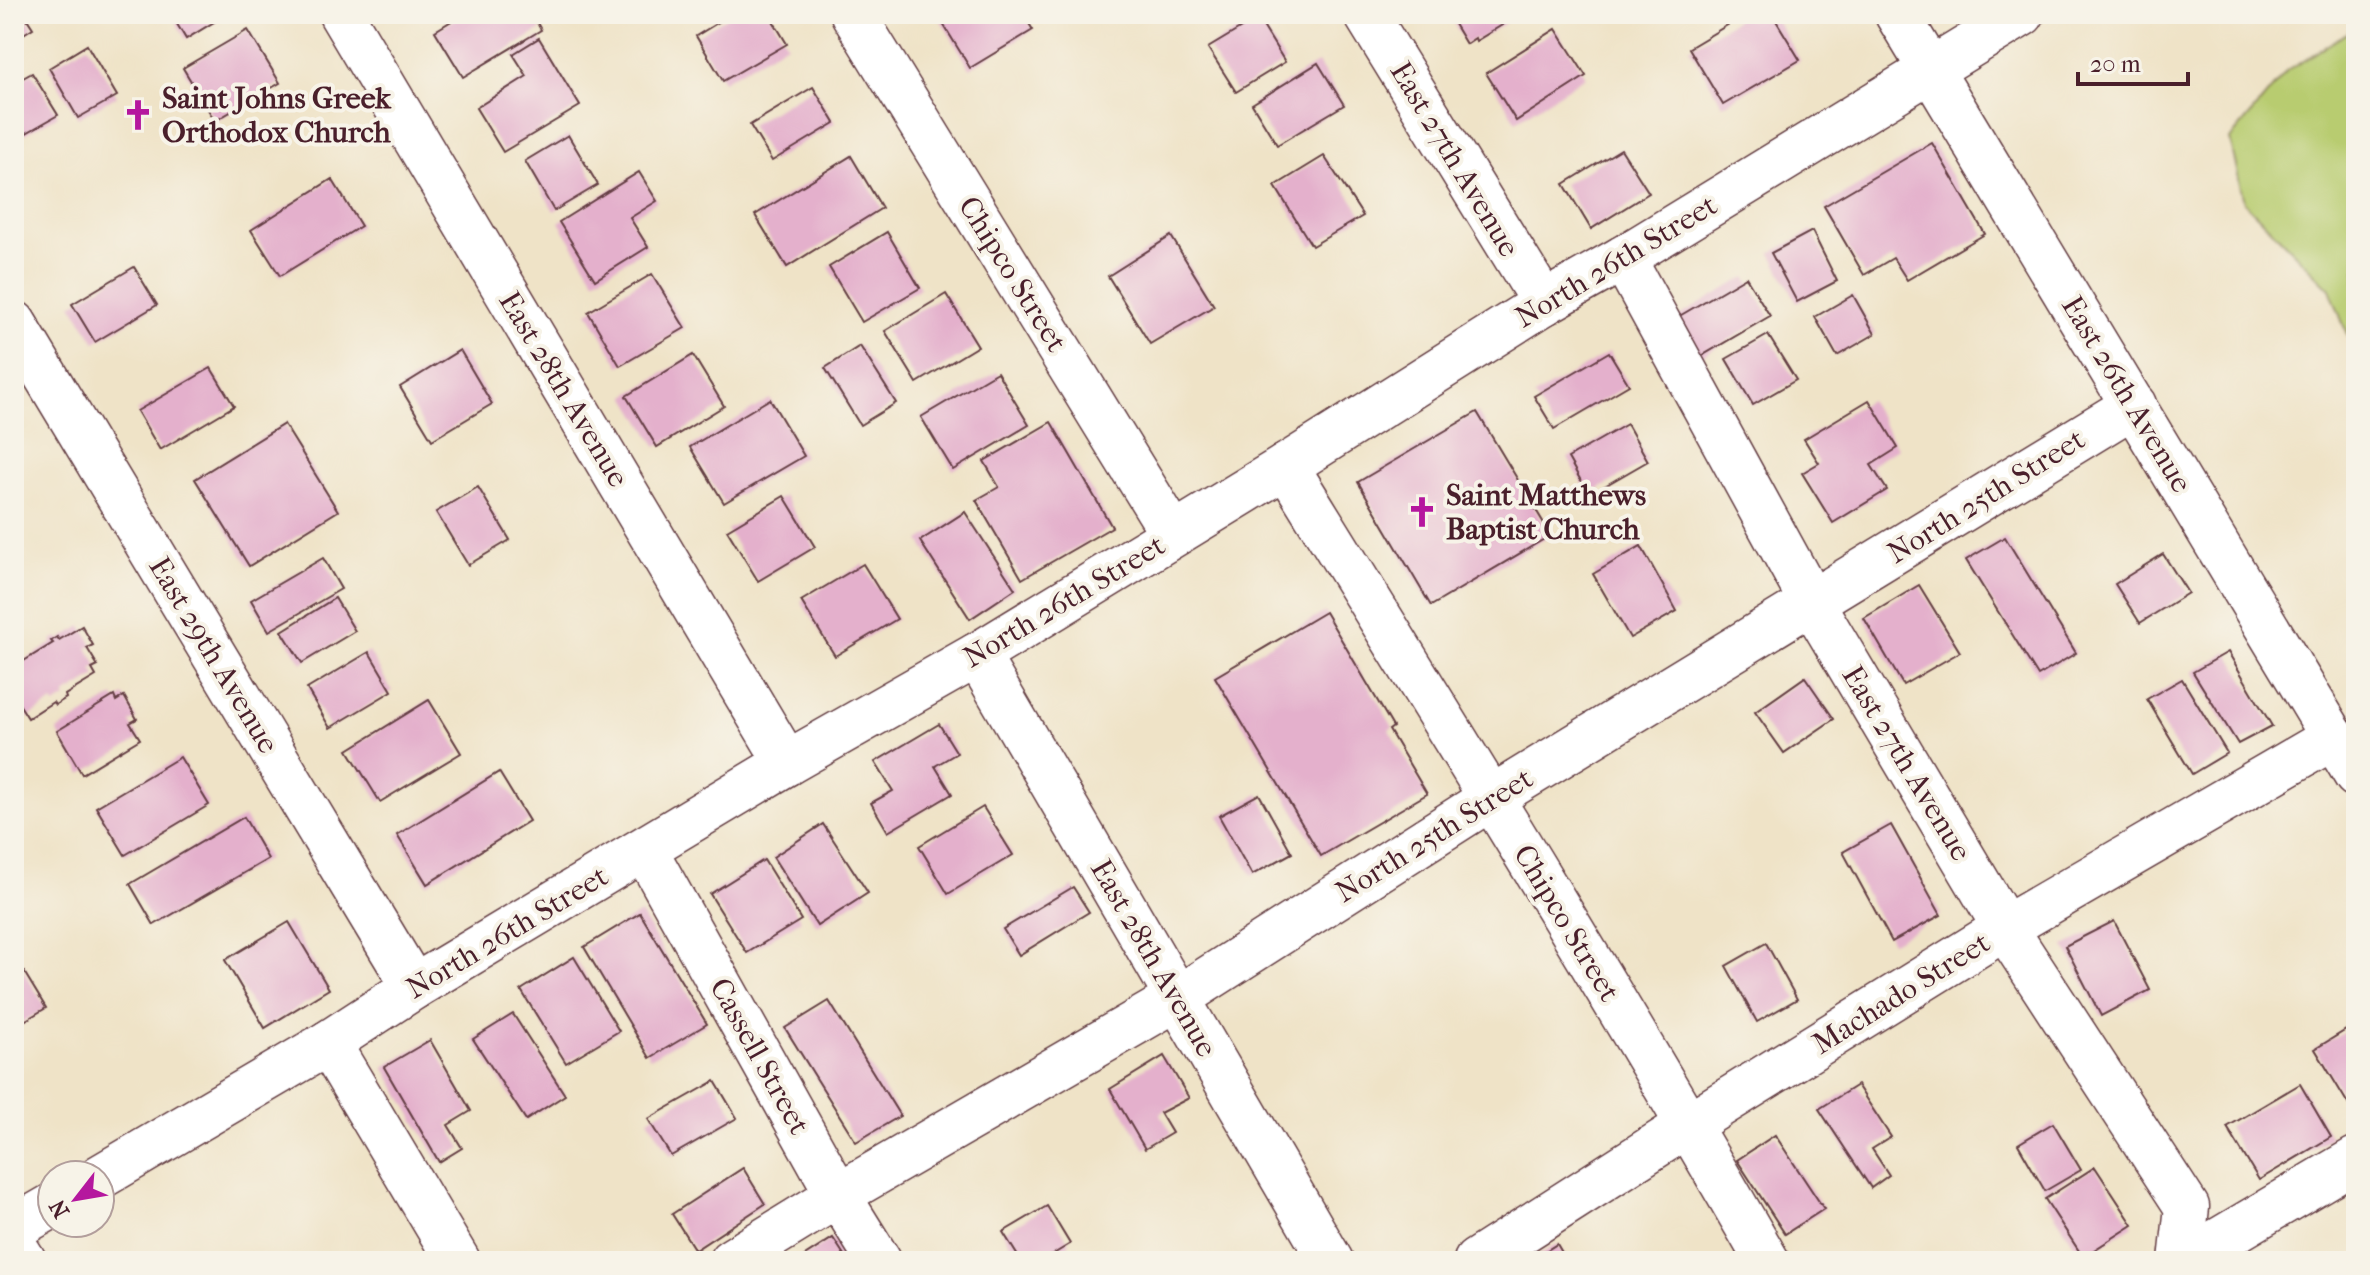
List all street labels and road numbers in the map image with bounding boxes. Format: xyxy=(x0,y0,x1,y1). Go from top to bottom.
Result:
street label: East 27th Avenue xyxy=(1383,55,1527,263)
street label: North 26th Street xyxy=(1509,187,1724,335)
street label: Chipco Street xyxy=(951,190,1074,359)
street label: East 28th Avenue xyxy=(491,285,636,493)
street label: East 26th Avenue xyxy=(2054,290,2199,499)
street label: North 25th Street xyxy=(1881,422,2091,571)
street label: North 26th Street xyxy=(957,527,1172,675)
street label: East 29th Avenue xyxy=(141,551,286,760)
street label: East 27th Avenue xyxy=(1835,659,1979,867)
street label: North 25th Street xyxy=(1329,761,1539,910)
street label: Chipco Street xyxy=(1506,839,1627,1008)
street label: East 28th Avenue xyxy=(1083,853,1224,1063)
street label: North 26th Street xyxy=(400,858,615,1006)
street label: Machado Street xyxy=(1806,925,1997,1062)
street label: Cassell Street xyxy=(702,972,817,1141)

